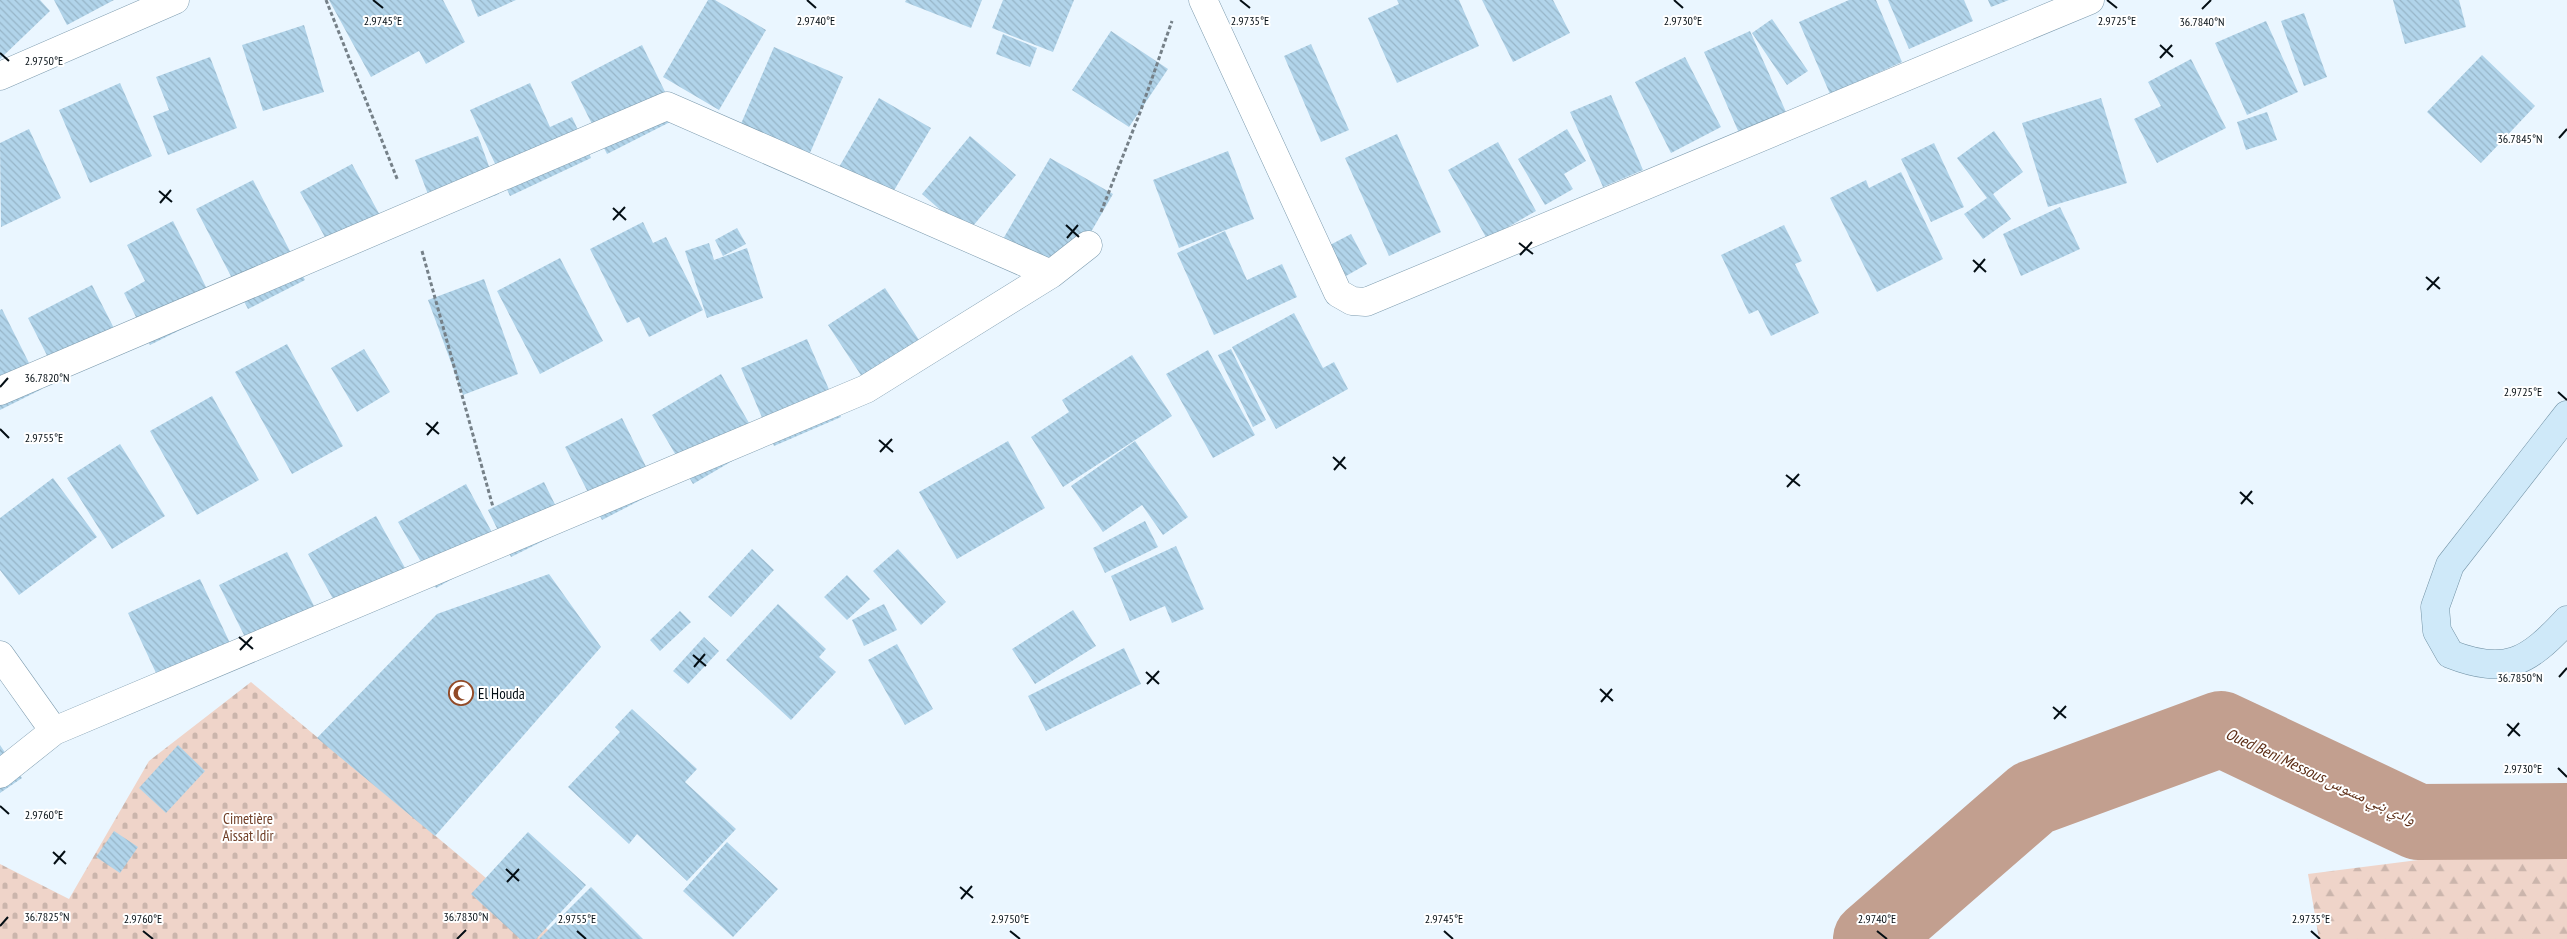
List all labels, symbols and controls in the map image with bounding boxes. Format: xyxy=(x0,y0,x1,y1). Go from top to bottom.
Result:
text: 2.9745°E xyxy=(364,13,402,28)
text: 2.9740°E xyxy=(797,13,835,28)
text: 2.9735°E xyxy=(1231,13,1269,28)
text: 2.9730°E xyxy=(1664,13,1702,28)
text: 2.9725°E xyxy=(2098,13,2136,28)
text: 36.7840°N xyxy=(2179,14,2225,29)
text: 2.9750°E xyxy=(25,53,63,68)
text: 36.7845°N xyxy=(2497,131,2543,146)
text: 36.7820°N xyxy=(24,370,70,385)
text: 2.9725°E xyxy=(2504,384,2542,399)
text: 2.9755°E xyxy=(25,430,63,445)
text: 36.7850°N xyxy=(2497,670,2543,685)
mosque icon: El Houda xyxy=(448,680,474,706)
place label: El Houda xyxy=(478,684,525,703)
water label: Oued Beni Messous وادي بني مسوس xyxy=(2222,723,2420,832)
text: 2.9730°E xyxy=(2504,761,2542,776)
text: 2.9760°E xyxy=(25,807,63,822)
park label: Cimetière Aissat Idir xyxy=(222,809,274,845)
text: 36.7825°N xyxy=(24,909,70,924)
text: 36.7830°N xyxy=(443,909,489,924)
text: 2.9760°E xyxy=(124,911,162,926)
text: 2.9755°E xyxy=(558,911,596,926)
text: 2.9750°E xyxy=(991,911,1029,926)
text: 2.9745°E xyxy=(1425,911,1463,926)
text: 2.9740°E xyxy=(1858,911,1896,926)
text: 2.9735°E xyxy=(2292,911,2330,926)

